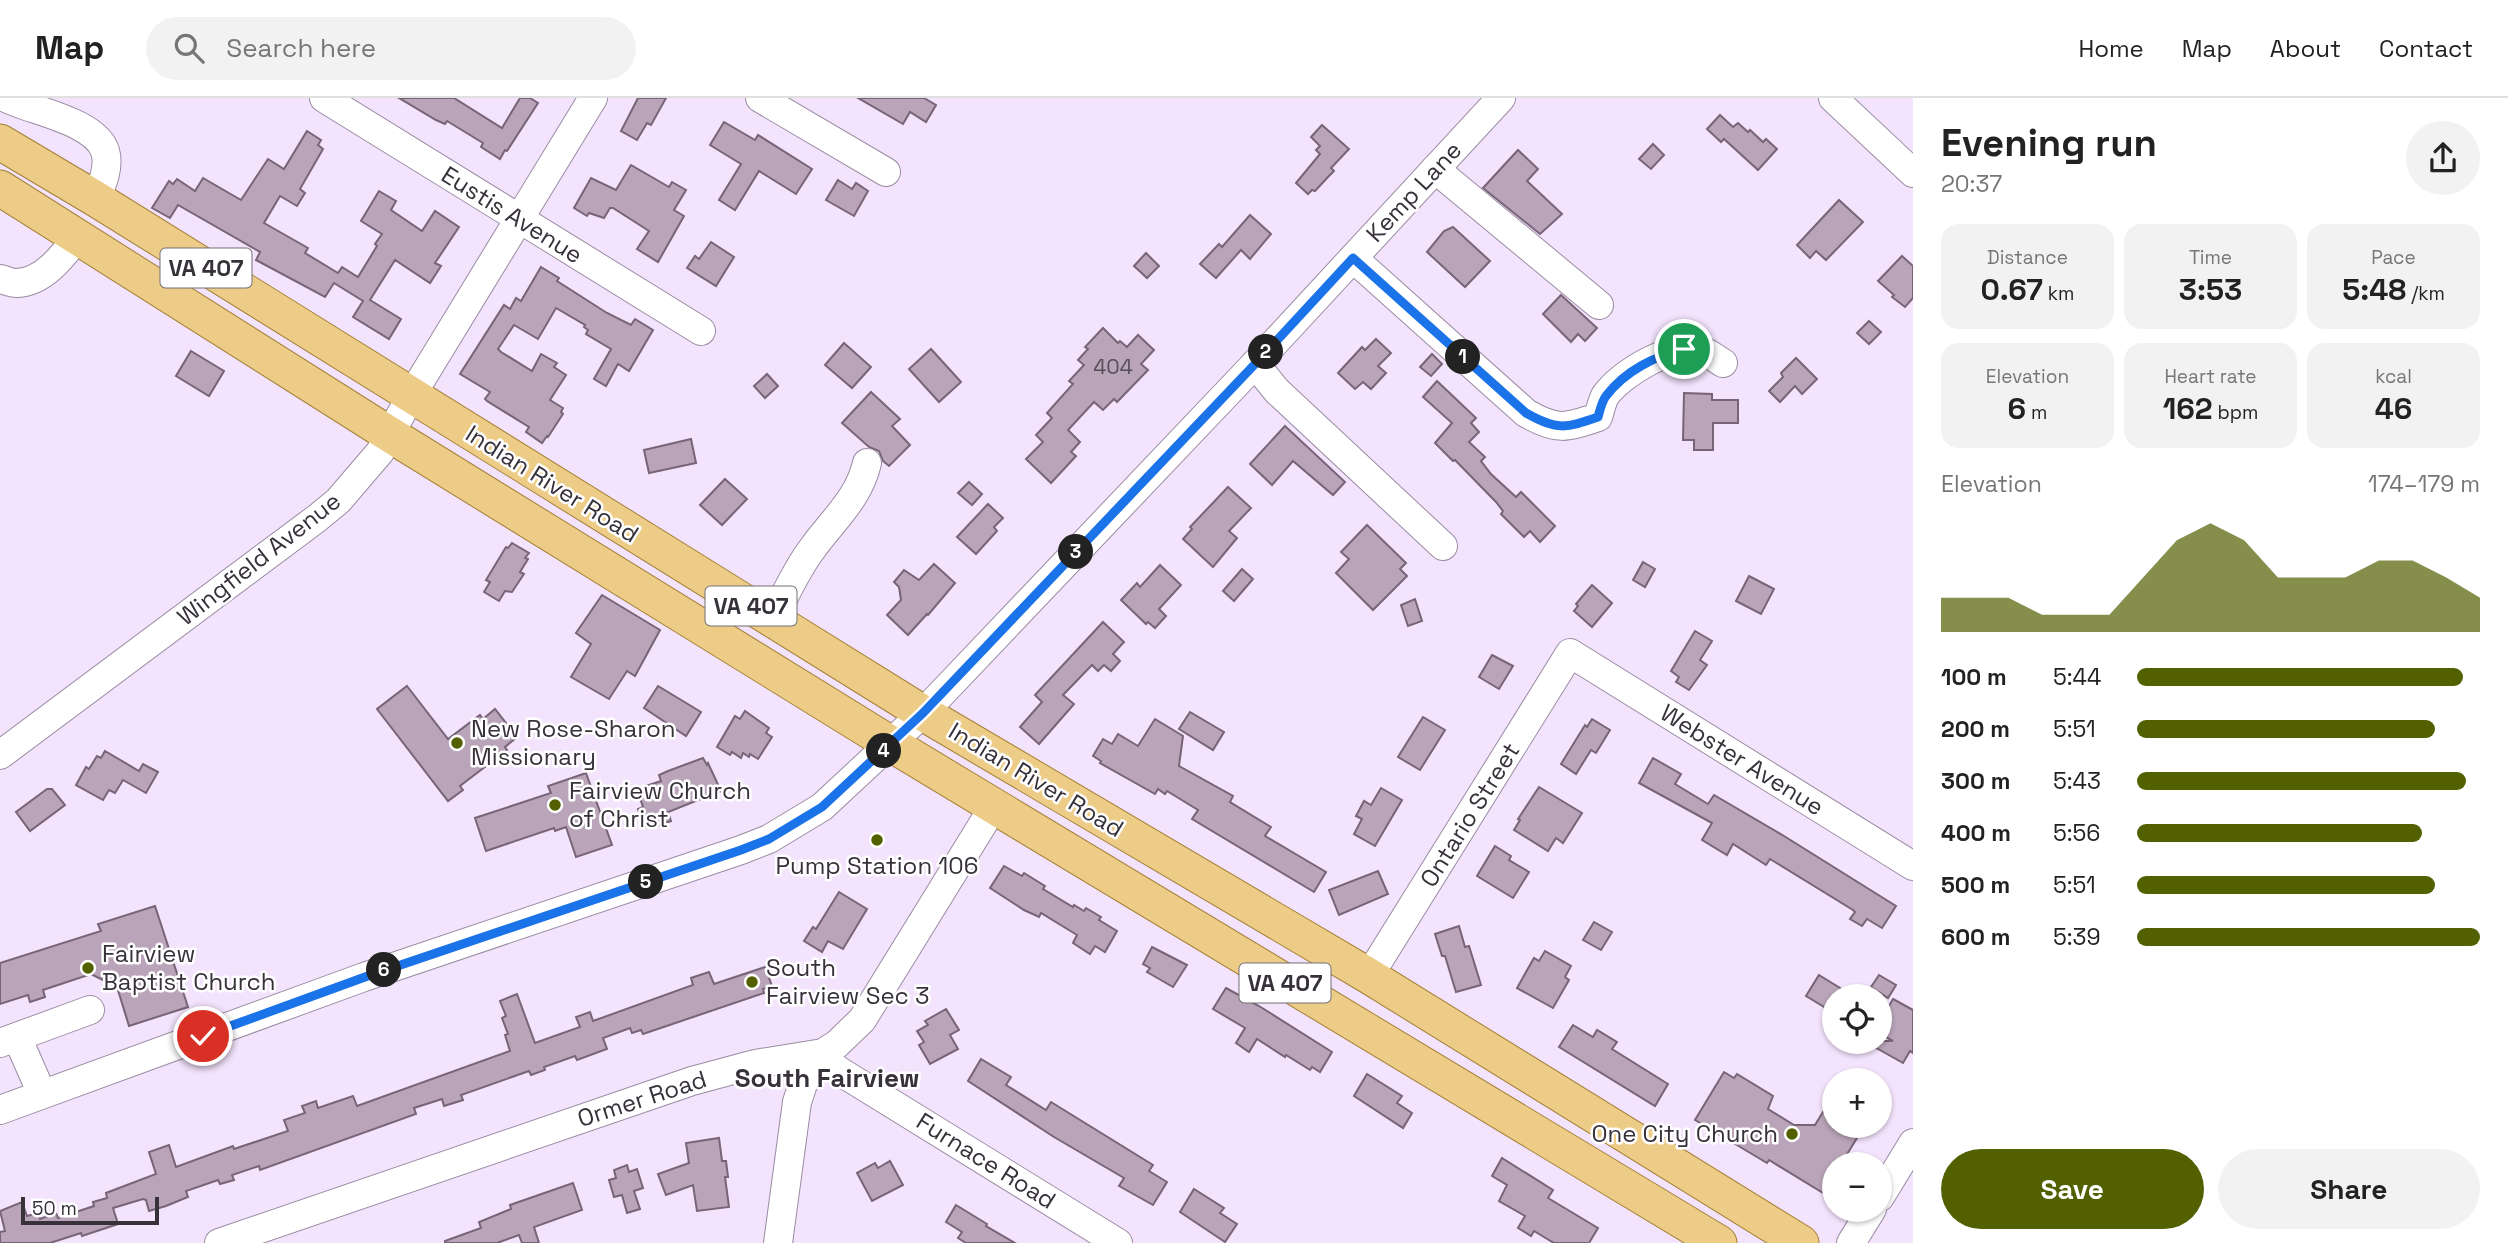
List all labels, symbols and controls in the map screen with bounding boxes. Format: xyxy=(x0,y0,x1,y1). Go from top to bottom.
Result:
search box xyxy=(146,17,636,80)
text: Map xyxy=(35,27,104,69)
icon: search xyxy=(170,29,208,67)
text: Search here xyxy=(226,31,376,65)
text: Home xyxy=(2078,33,2144,64)
text: Map xyxy=(2182,33,2232,64)
text: About xyxy=(2270,33,2341,64)
text: Contact xyxy=(2379,33,2473,64)
text: Evening run xyxy=(1941,119,2157,167)
button: share xyxy=(2406,121,2480,195)
street label: Kemp Lane xyxy=(1359,135,1468,248)
street label: Eustis Avenue xyxy=(436,159,589,270)
text: 20:37 xyxy=(1941,169,2002,199)
text: Distance xyxy=(1987,245,2068,270)
text: Time xyxy=(2189,245,2232,270)
text: Pace xyxy=(2371,245,2416,270)
road number: VA 407 xyxy=(160,248,252,288)
text: 0.67 xyxy=(1981,270,2043,309)
text: 3:53 xyxy=(2179,270,2242,309)
text: 5:48 xyxy=(2342,270,2406,309)
text: km xyxy=(2043,281,2074,306)
text: /km xyxy=(2406,281,2445,306)
pin xyxy=(1654,319,1714,379)
icon: arrive xyxy=(1665,330,1703,368)
pin: 2 xyxy=(1248,334,1284,370)
text: 2 xyxy=(1260,339,1271,364)
pin: 1 xyxy=(1446,340,1480,374)
text: 1 xyxy=(1458,344,1467,369)
house number: 404 xyxy=(1093,353,1133,380)
text: Elevation xyxy=(1986,364,2069,389)
text: Heart rate xyxy=(2164,364,2257,389)
text: kcal xyxy=(2375,364,2412,389)
text: 6 xyxy=(2008,389,2026,428)
text: 162 xyxy=(2163,389,2213,428)
text: 46 xyxy=(2375,389,2412,428)
text: m xyxy=(2026,400,2047,425)
text: bpm xyxy=(2213,400,2258,425)
street label: Indian River Road xyxy=(460,418,645,549)
text: Elevation xyxy=(1941,469,2042,499)
text: 174–179 m xyxy=(2368,469,2480,499)
street label: Wingfield Avenue xyxy=(171,485,347,632)
pin: 3 xyxy=(1058,534,1094,570)
text: 3 xyxy=(1070,539,1081,564)
road number: VA 407 xyxy=(706,586,796,626)
text: 100 m xyxy=(1941,662,2007,692)
text: 5:44 xyxy=(2053,662,2101,692)
street label: Webster Avenue xyxy=(1655,697,1830,822)
place label: New Rose-Sharon Missionary xyxy=(471,713,675,772)
text: 200 m xyxy=(1941,714,2010,744)
text: 5:51 xyxy=(2053,714,2096,744)
street label: Indian River Road xyxy=(943,715,1129,844)
pin: 4 xyxy=(866,734,902,768)
marker: New Rose-Sharon Missionary xyxy=(449,735,465,751)
street label: Ontario Street xyxy=(1413,737,1526,893)
text: 4 xyxy=(877,738,890,763)
text: 300 m xyxy=(1941,766,2010,796)
text: 5:43 xyxy=(2053,766,2101,796)
place label: Fairview Church of Christ xyxy=(569,775,751,834)
marker: Fairview Church of Christ xyxy=(547,797,563,813)
text: 400 m xyxy=(1941,818,2011,848)
text: 5:56 xyxy=(2053,818,2100,848)
marker: Pump Station 106 xyxy=(869,832,885,848)
place label: Pump Station 106 xyxy=(776,850,978,881)
pin: 5 xyxy=(628,864,664,900)
text: 5 xyxy=(640,869,651,894)
text: 500 m xyxy=(1941,870,2010,900)
text: 5:51 xyxy=(2053,870,2096,900)
text: 600 m xyxy=(1941,922,2011,952)
text: 5:39 xyxy=(2053,922,2101,952)
place label: Fairview Baptist Church xyxy=(102,938,275,997)
pin: 6 xyxy=(366,952,402,988)
place label: South Fairview Sec 3 xyxy=(766,952,930,1011)
text: 6 xyxy=(378,957,389,982)
marker: Fairview Baptist Church xyxy=(80,960,96,976)
road number: VA 407 xyxy=(1240,964,1330,1002)
marker: South Fairview Sec 3 xyxy=(744,974,760,990)
map controls xyxy=(1822,984,1892,1222)
button: locate xyxy=(1822,984,1892,1054)
pin xyxy=(173,1006,233,1066)
icon: check xyxy=(184,1017,222,1055)
district label: South Fairview xyxy=(735,1061,919,1095)
street label: Ormer Road xyxy=(573,1063,710,1134)
button: + xyxy=(1822,1068,1892,1138)
street label: Furnace Road xyxy=(911,1105,1062,1216)
place label: One City Church xyxy=(1591,1118,1778,1149)
marker: One City Church xyxy=(1784,1126,1800,1142)
button: Save xyxy=(1941,1149,2204,1229)
button: Share xyxy=(2218,1149,2480,1229)
button: − xyxy=(1822,1152,1892,1222)
scale bar xyxy=(21,1194,159,1226)
text: 50 m xyxy=(32,1196,77,1221)

